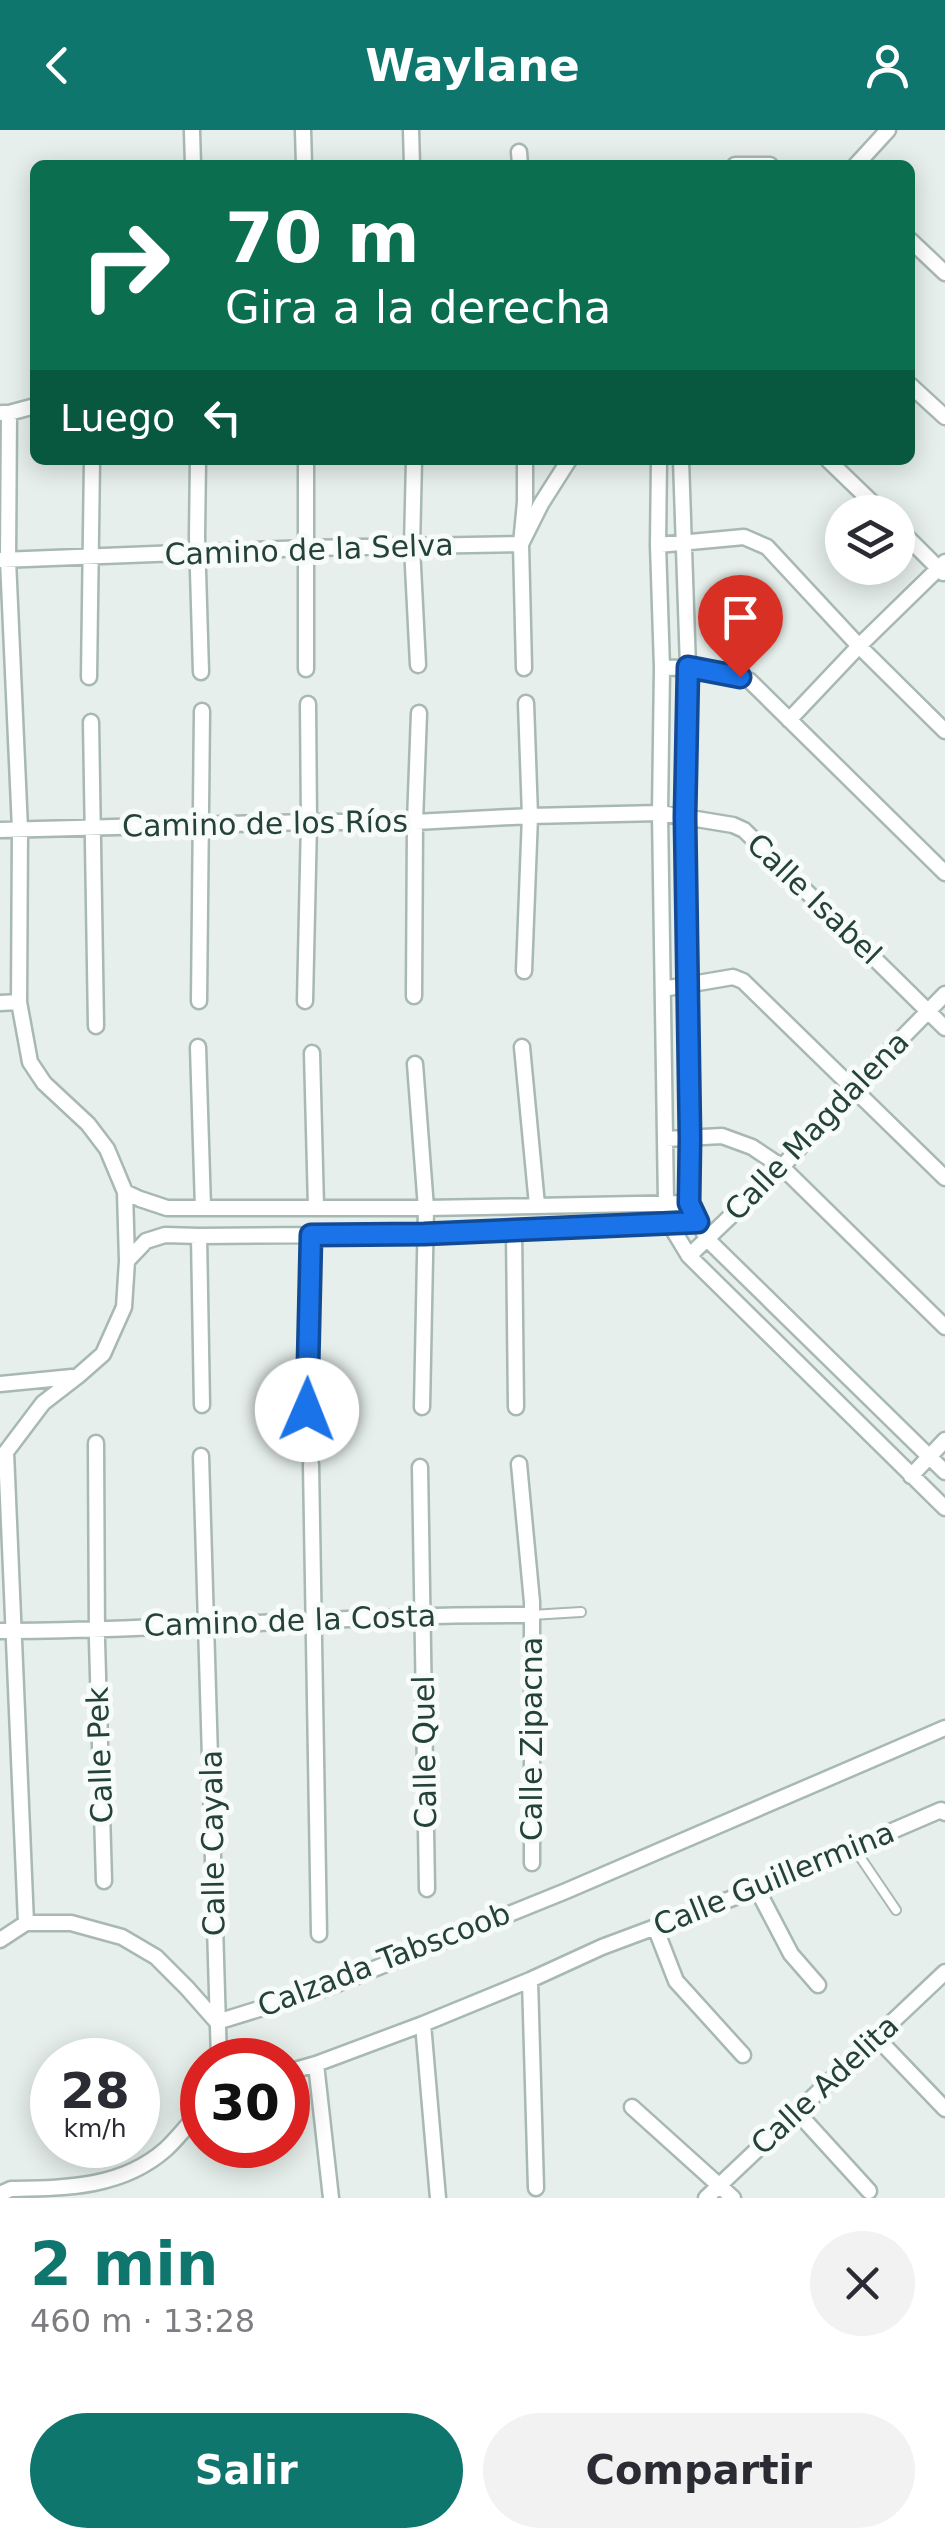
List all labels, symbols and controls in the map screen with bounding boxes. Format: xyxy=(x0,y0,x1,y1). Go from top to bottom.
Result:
icon: back xyxy=(30,38,85,93)
icon: person xyxy=(860,38,915,93)
text: Waylane xyxy=(365,39,580,92)
text: 70 m xyxy=(225,197,420,279)
icon: right xyxy=(60,200,190,330)
text: Gira a la derecha xyxy=(225,281,611,334)
icon: left xyxy=(195,390,250,445)
text: Luego xyxy=(60,396,175,440)
map controls xyxy=(825,495,915,585)
button: layers xyxy=(825,495,915,585)
street label: Camino de la Selva xyxy=(164,527,454,572)
pin xyxy=(698,575,783,678)
icon: arrive xyxy=(713,590,768,645)
street label: Camino de los Ríos xyxy=(122,804,408,843)
street label: Calle Isabel xyxy=(740,826,889,971)
street label: Calle Magdalena xyxy=(718,1024,916,1227)
position arrow xyxy=(255,1358,359,1462)
street label: Camino de la Costa xyxy=(143,1598,437,1643)
street label: Calle Zipacna xyxy=(514,1637,549,1841)
street label: Calle Quel xyxy=(406,1675,443,1829)
street label: Calle Pek xyxy=(80,1685,119,1824)
street label: Calle Cayala xyxy=(193,1750,232,1936)
street label: Calle Guillermina xyxy=(648,1814,899,1943)
street label: Calzada Tabscoob xyxy=(253,1895,515,2024)
street label: Calle Adelita xyxy=(744,2008,905,2162)
speed limit sign: 30 xyxy=(180,2038,310,2168)
text: 28 xyxy=(60,2062,130,2120)
text: km/h xyxy=(63,2114,127,2143)
text: 2 min xyxy=(30,2229,218,2299)
button: close xyxy=(810,2231,915,2336)
text: 460 m · 13:28 xyxy=(30,2302,255,2340)
button: Salir xyxy=(30,2413,463,2528)
button: Compartir xyxy=(483,2413,915,2528)

